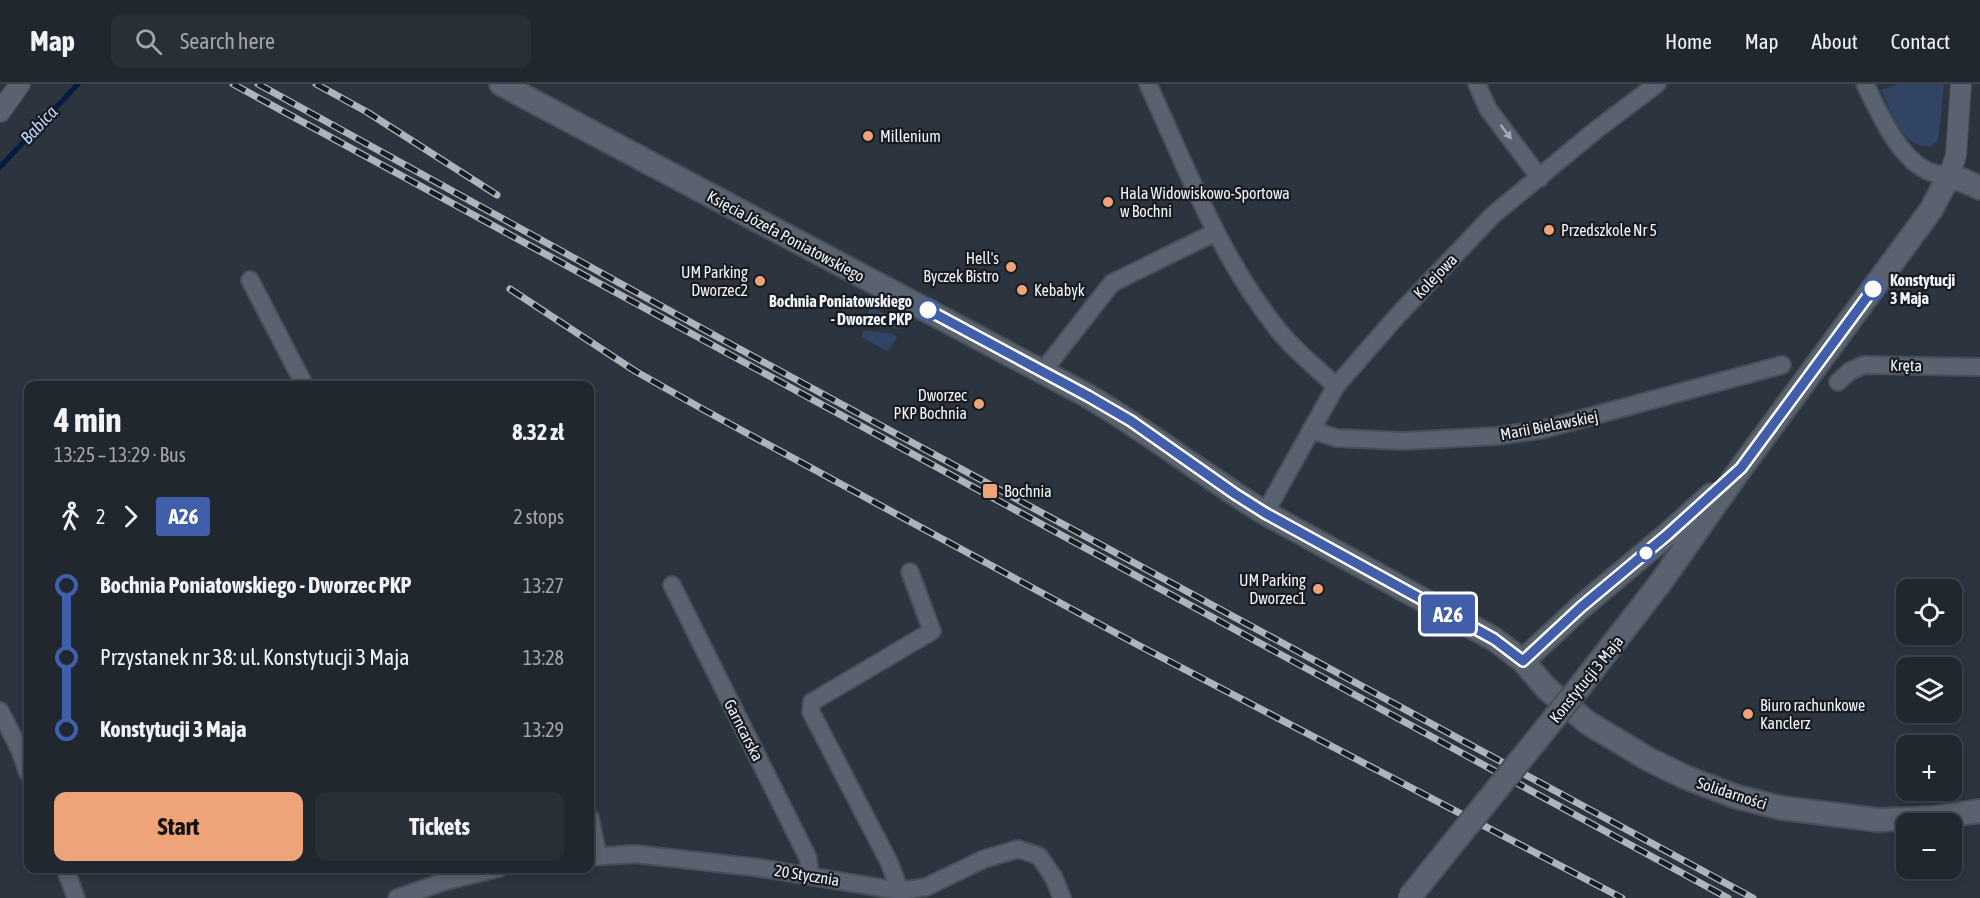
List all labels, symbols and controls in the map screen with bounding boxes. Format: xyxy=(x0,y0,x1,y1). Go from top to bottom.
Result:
search box xyxy=(111,14,531,68)
text: Map xyxy=(30,25,75,57)
icon: search xyxy=(132,25,165,58)
text: Search here xyxy=(180,28,275,54)
text: Home xyxy=(1665,29,1712,53)
text: Map xyxy=(1745,29,1779,53)
text: About xyxy=(1812,29,1858,53)
text: Contact xyxy=(1891,29,1950,53)
water label: Babica xyxy=(16,101,62,148)
one-way arrow xyxy=(1500,124,1512,140)
place label: Millenium xyxy=(880,127,941,145)
marker: Millenium xyxy=(861,129,875,143)
place label: Hala Widowiskowo-Sportowa w Bochni xyxy=(1120,184,1290,220)
street label: Księcia Józefa Poniatowskiego xyxy=(704,187,868,286)
marker: Hala Widowiskowo-Sportowa w Bochni xyxy=(1101,195,1115,209)
place label: Przedszkole Nr 5 xyxy=(1561,221,1657,239)
marker: Przedszkole Nr 5 xyxy=(1542,223,1556,237)
place label: Hell's Byczek Bistro xyxy=(923,249,999,286)
street label: Kolejowa xyxy=(1410,250,1461,302)
marker: Hell's Byczek Bistro xyxy=(1004,260,1018,274)
place label: UM Parking Dworzec2 xyxy=(681,263,748,299)
place label: Konstytucji 3 Maja xyxy=(1890,271,1956,307)
marker: UM Parking Dworzec2 xyxy=(753,274,767,288)
marker: Konstytucji 3 Maja xyxy=(1862,278,1884,300)
place label: Kebabyk xyxy=(1034,281,1085,300)
marker: Kebabyk xyxy=(1015,283,1029,297)
place label: Bochnia Poniatowskiego - Dworzec PKP xyxy=(769,292,912,328)
marker: Bochnia Poniatowskiego - Dworzec PKP xyxy=(917,299,939,321)
street label: Kręta xyxy=(1890,356,1922,375)
place label: Dworzec PKP Bochnia xyxy=(894,386,967,422)
marker: Dworzec PKP Bochnia xyxy=(972,397,986,411)
text: 4 min xyxy=(54,401,121,439)
street label: Marii Bielawskiej xyxy=(1499,407,1600,444)
text: 8.32 zł xyxy=(512,419,564,445)
text: 13:25 – 13:29 · Bus xyxy=(54,443,186,466)
marker: Bochnia xyxy=(981,482,999,500)
place label: Bochnia xyxy=(1004,482,1052,500)
icon: walk xyxy=(54,500,87,533)
icon: forward xyxy=(114,500,147,533)
text: A26 xyxy=(168,504,198,528)
text: 2 xyxy=(96,505,105,528)
text: 2 stops xyxy=(513,505,564,528)
unlabelled marker xyxy=(1637,544,1655,562)
place label: UM Parking Dworzec1 xyxy=(1239,571,1306,607)
text: Bochnia Poniatowskiego - Dworzec PKP xyxy=(100,572,411,598)
text: 13:27 xyxy=(523,574,564,597)
map controls xyxy=(1896,579,1962,879)
button: locate xyxy=(1896,579,1962,645)
marker: UM Parking Dworzec1 xyxy=(1311,582,1325,596)
line badge: A26 xyxy=(1414,594,1482,634)
text: A26 xyxy=(1433,602,1463,626)
street label: Konstytucji 3 Maja xyxy=(1546,632,1627,727)
text: Przystanek nr 38: ul. Konstytucji 3 Maja xyxy=(100,644,409,670)
text: 13:28 xyxy=(523,646,564,669)
button: layers xyxy=(1896,657,1962,723)
street label: Garncarska xyxy=(721,696,767,764)
place label: Biuro rachunkowe Kanclerz xyxy=(1760,696,1865,732)
marker: Biuro rachunkowe Kanclerz xyxy=(1741,707,1755,721)
text: Konstytucji 3 Maja xyxy=(100,716,246,742)
text: 13:29 xyxy=(523,718,564,741)
button: + xyxy=(1896,735,1962,801)
street label: Solidarności xyxy=(1695,773,1769,813)
button: Start xyxy=(54,792,303,861)
button: Tickets xyxy=(315,792,564,861)
button: − xyxy=(1896,813,1962,879)
street label: 20 Stycznia xyxy=(773,861,841,890)

